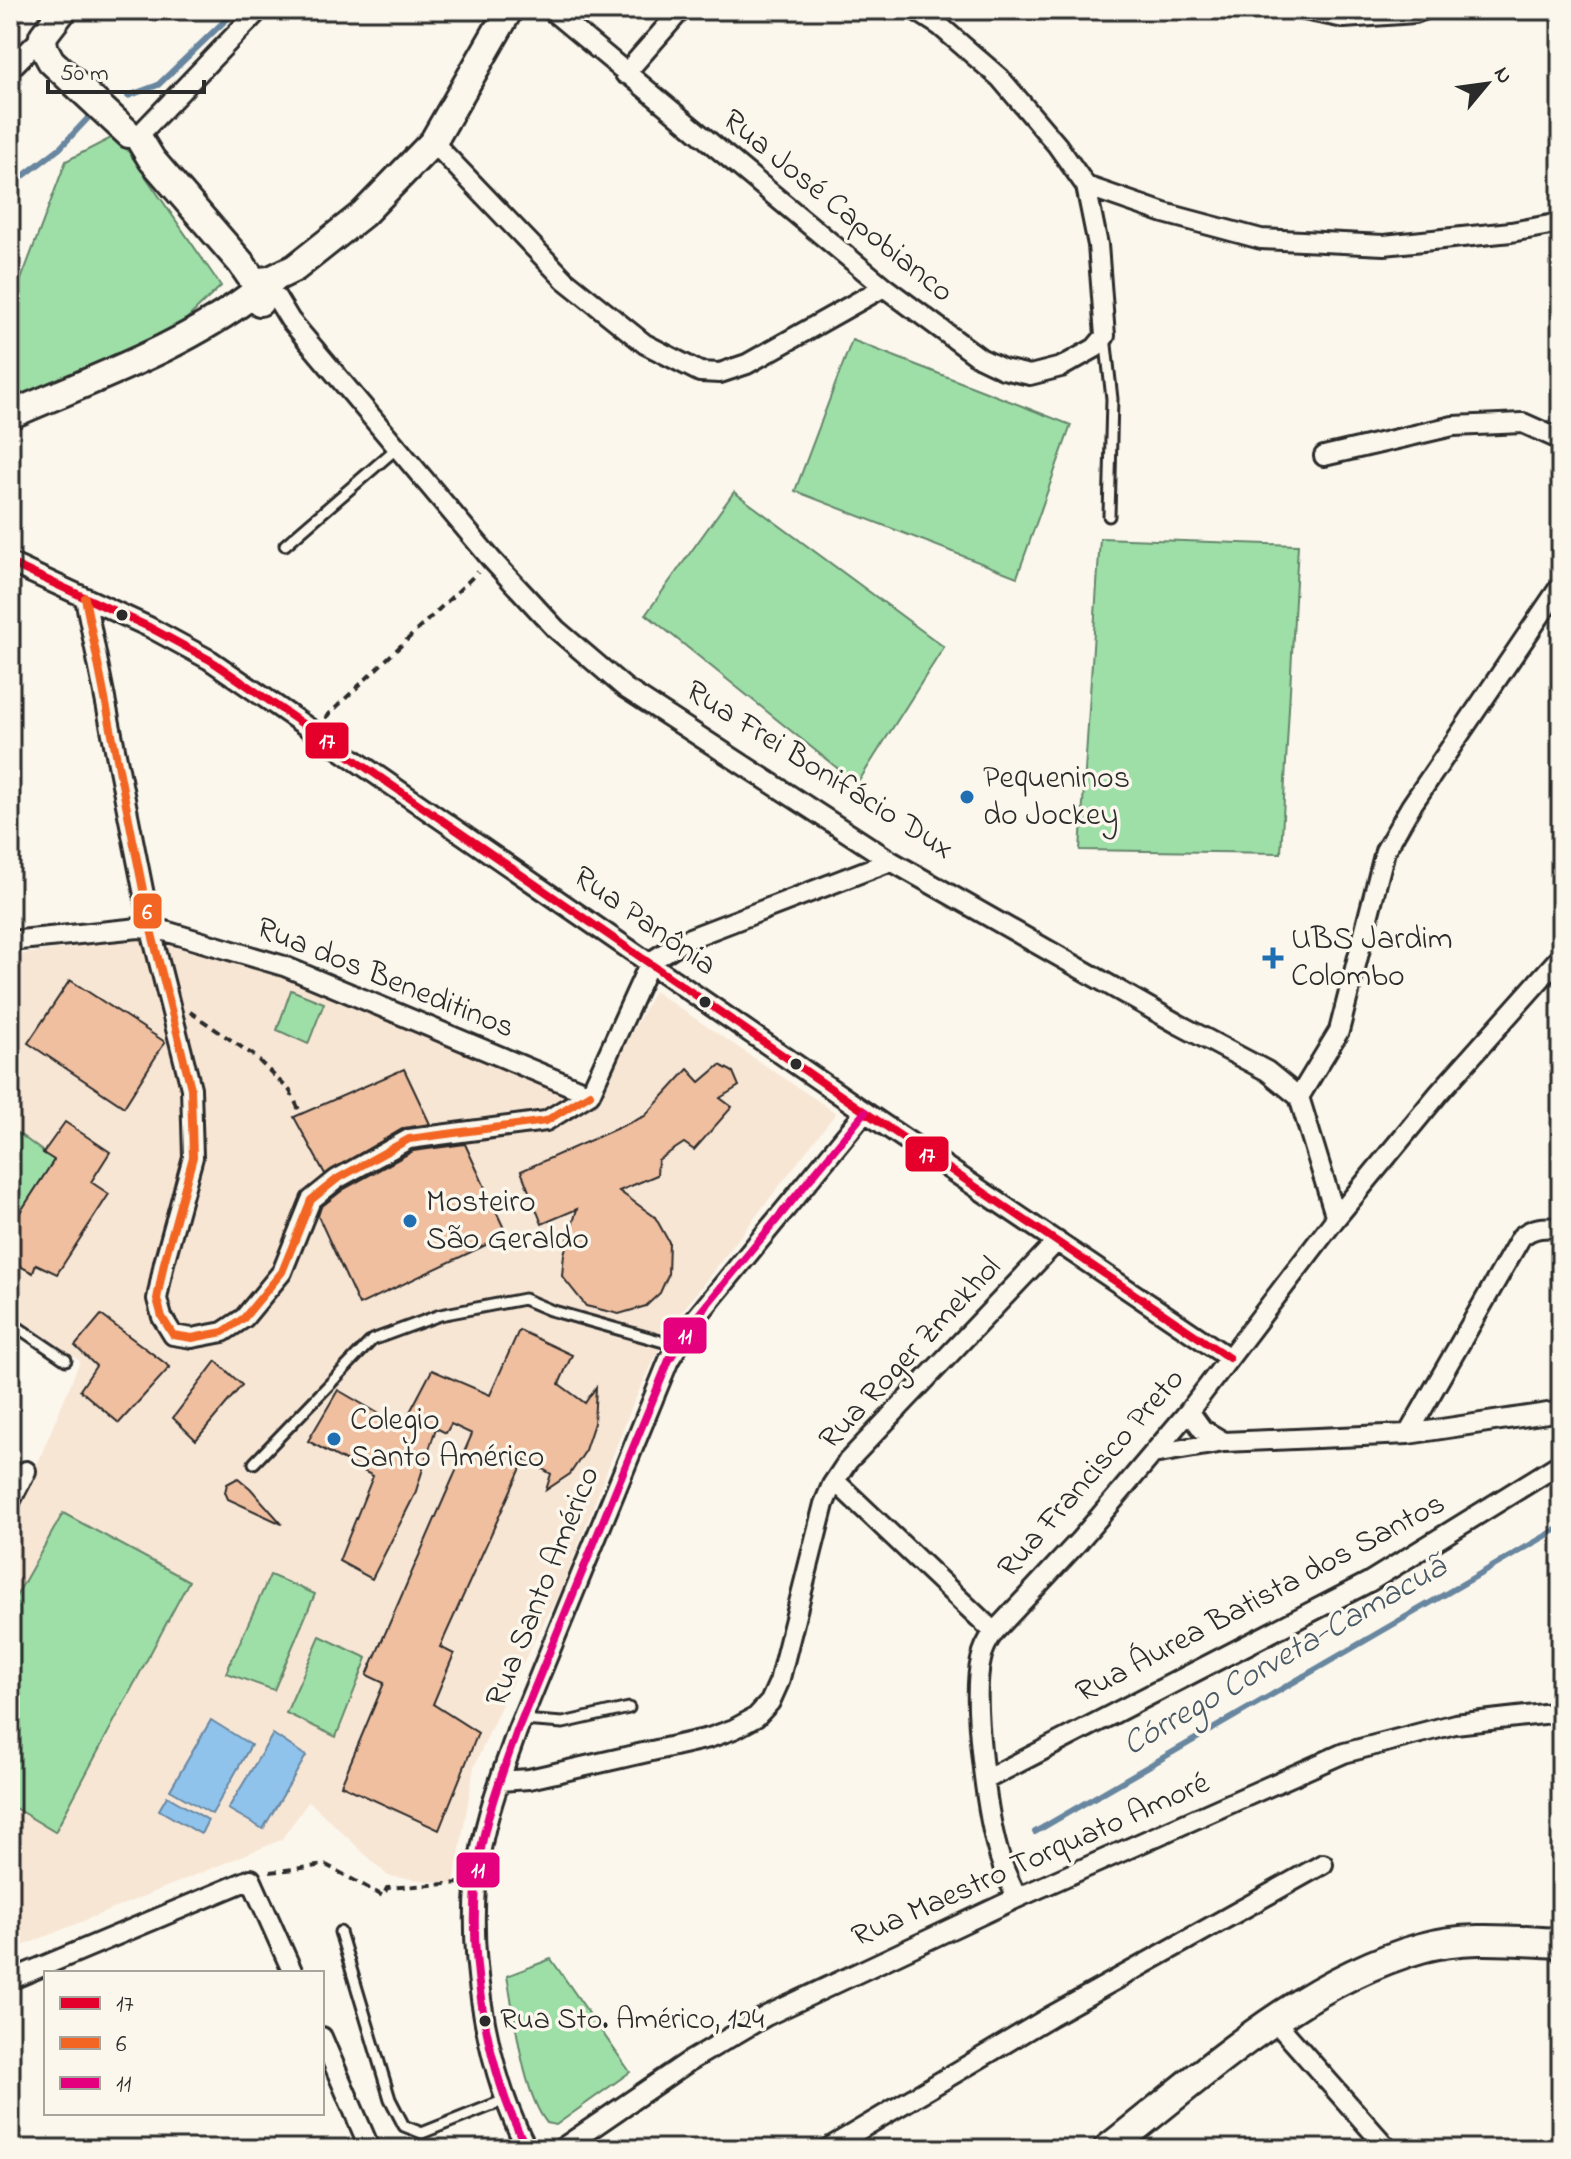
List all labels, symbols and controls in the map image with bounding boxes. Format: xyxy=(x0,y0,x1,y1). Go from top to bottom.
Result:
scale bar xyxy=(48,44,204,94)
north arrow xyxy=(1447,44,1527,124)
text: 50 m xyxy=(60,57,109,92)
text: N xyxy=(1484,62,1519,90)
street label: Rua José Capobianco xyxy=(711,99,963,315)
unlabelled marker xyxy=(114,607,130,623)
street label: Rua Frei Bonifácio Dux xyxy=(676,669,962,873)
line badge: 17 xyxy=(304,721,350,760)
text: 17 xyxy=(319,727,336,759)
place label: Pequeninos do Jockey xyxy=(983,756,1130,840)
marker: Pequeninos do Jockey xyxy=(958,788,976,806)
street label: Rua Panônia xyxy=(562,855,726,989)
line badge: 6 xyxy=(132,892,163,930)
text: 6 xyxy=(142,898,152,930)
street label: Rua dos Beneditinos xyxy=(249,906,521,1052)
place label: UBS Jardim Colombo xyxy=(1291,917,1453,1001)
marker: UBS Jardim Colombo xyxy=(1262,947,1284,969)
unlabelled marker xyxy=(697,994,713,1010)
unlabelled marker xyxy=(788,1056,804,1072)
line badge: 17 xyxy=(904,1135,950,1173)
text: 17 xyxy=(919,1141,936,1173)
place label: Mosteiro São Geraldo xyxy=(426,1180,589,1264)
marker: Mosteiro São Geraldo xyxy=(401,1212,419,1230)
street label: Rua Roger Zmekhol xyxy=(809,1247,1013,1461)
line badge: 11 xyxy=(662,1316,708,1355)
text: 11 xyxy=(678,1322,692,1354)
street label: Rua Francisco Preto xyxy=(987,1358,1197,1590)
place label: Colegio Santo Américo xyxy=(350,1398,544,1482)
marker: Colegio Santo Américo xyxy=(325,1430,343,1448)
street label: Rua Santo Américo xyxy=(474,1460,614,1714)
street label: Rua Áurea Batista dos Santos xyxy=(1068,1481,1454,1717)
water label: Córrego Corveta-Camacuã xyxy=(1114,1542,1459,1770)
street label: Rua Maestro Torquato Amoré xyxy=(845,1761,1218,1961)
line badge: 11 xyxy=(455,1851,501,1889)
text: 11 xyxy=(471,1856,485,1888)
legend xyxy=(44,1971,324,2115)
text: 17 xyxy=(116,1988,134,2023)
place label: Rua Sto. Américo, 124 xyxy=(500,1999,764,2043)
marker: Rua Sto. Américo, 124 xyxy=(477,2013,493,2029)
text: 6 xyxy=(116,2028,127,2063)
text: 11 xyxy=(116,2068,132,2103)

